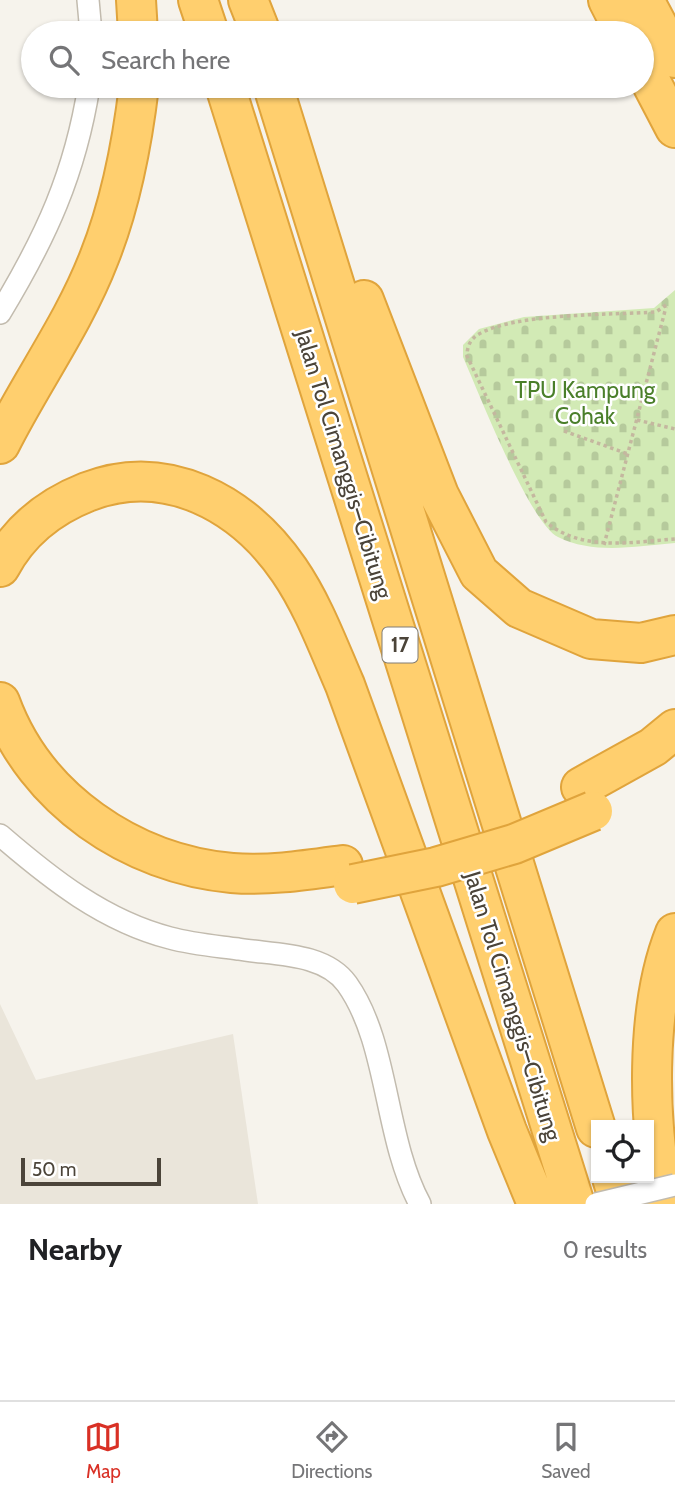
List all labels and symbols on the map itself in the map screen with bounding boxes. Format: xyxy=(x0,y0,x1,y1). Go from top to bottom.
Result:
street label: Jalan Tol Cimanggis–Cibitung xyxy=(289,325,399,603)
park label: TPU Kampung Cohak xyxy=(515,376,656,430)
road number: 17 xyxy=(382,628,418,662)
street label: Jalan Tol Cimanggis–Cibitung xyxy=(458,867,568,1145)
scale bar xyxy=(21,1155,161,1187)

